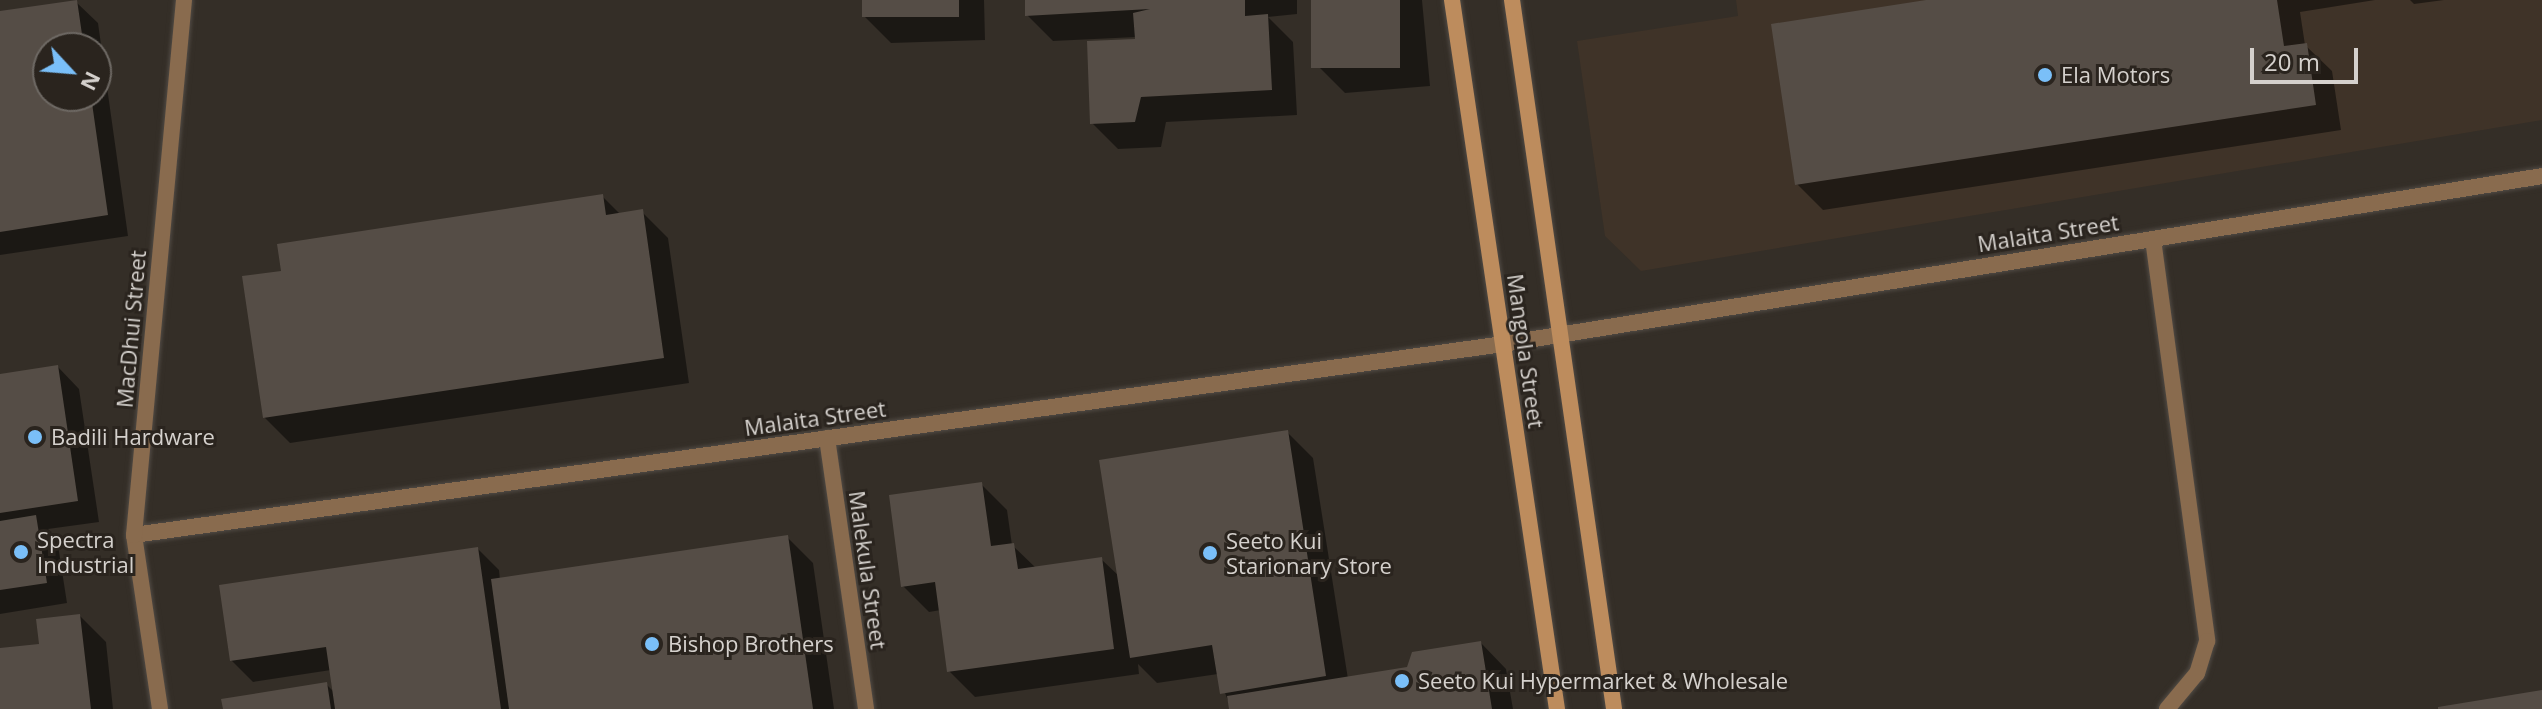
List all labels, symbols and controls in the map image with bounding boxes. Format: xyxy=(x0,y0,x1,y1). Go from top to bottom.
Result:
north arrow xyxy=(32,32,112,112)
scale bar xyxy=(2254,32,2362,82)
text: 20 m xyxy=(2264,45,2320,78)
place label: Ela Motors xyxy=(2061,62,2170,88)
marker: Ela Motors xyxy=(2036,66,2054,84)
text: N xyxy=(74,67,109,96)
street label: Malaita Street xyxy=(1976,209,2120,257)
street label: MacDhui Street xyxy=(111,249,151,409)
street label: Mangola Street xyxy=(1502,272,1550,430)
street label: Malaita Street xyxy=(743,395,887,441)
place label: Badili Hardware xyxy=(51,424,215,450)
marker: Badili Hardware xyxy=(26,428,44,446)
street label: Malekula Street xyxy=(844,489,892,651)
place label: Spectra Industrial xyxy=(37,526,134,578)
place label: Seeto Kui Starionary Store xyxy=(1226,527,1392,578)
marker: Spectra Industrial xyxy=(12,543,30,561)
marker: Seeto Kui Starionary Store xyxy=(1201,544,1219,562)
place label: Bishop Brothers xyxy=(668,631,834,657)
marker: Bishop Brothers xyxy=(643,635,661,653)
place label: Seeto Kui Hypermarket & Wholesale xyxy=(1418,668,1788,694)
marker: Seeto Kui Hypermarket & Wholesale xyxy=(1393,672,1411,690)

